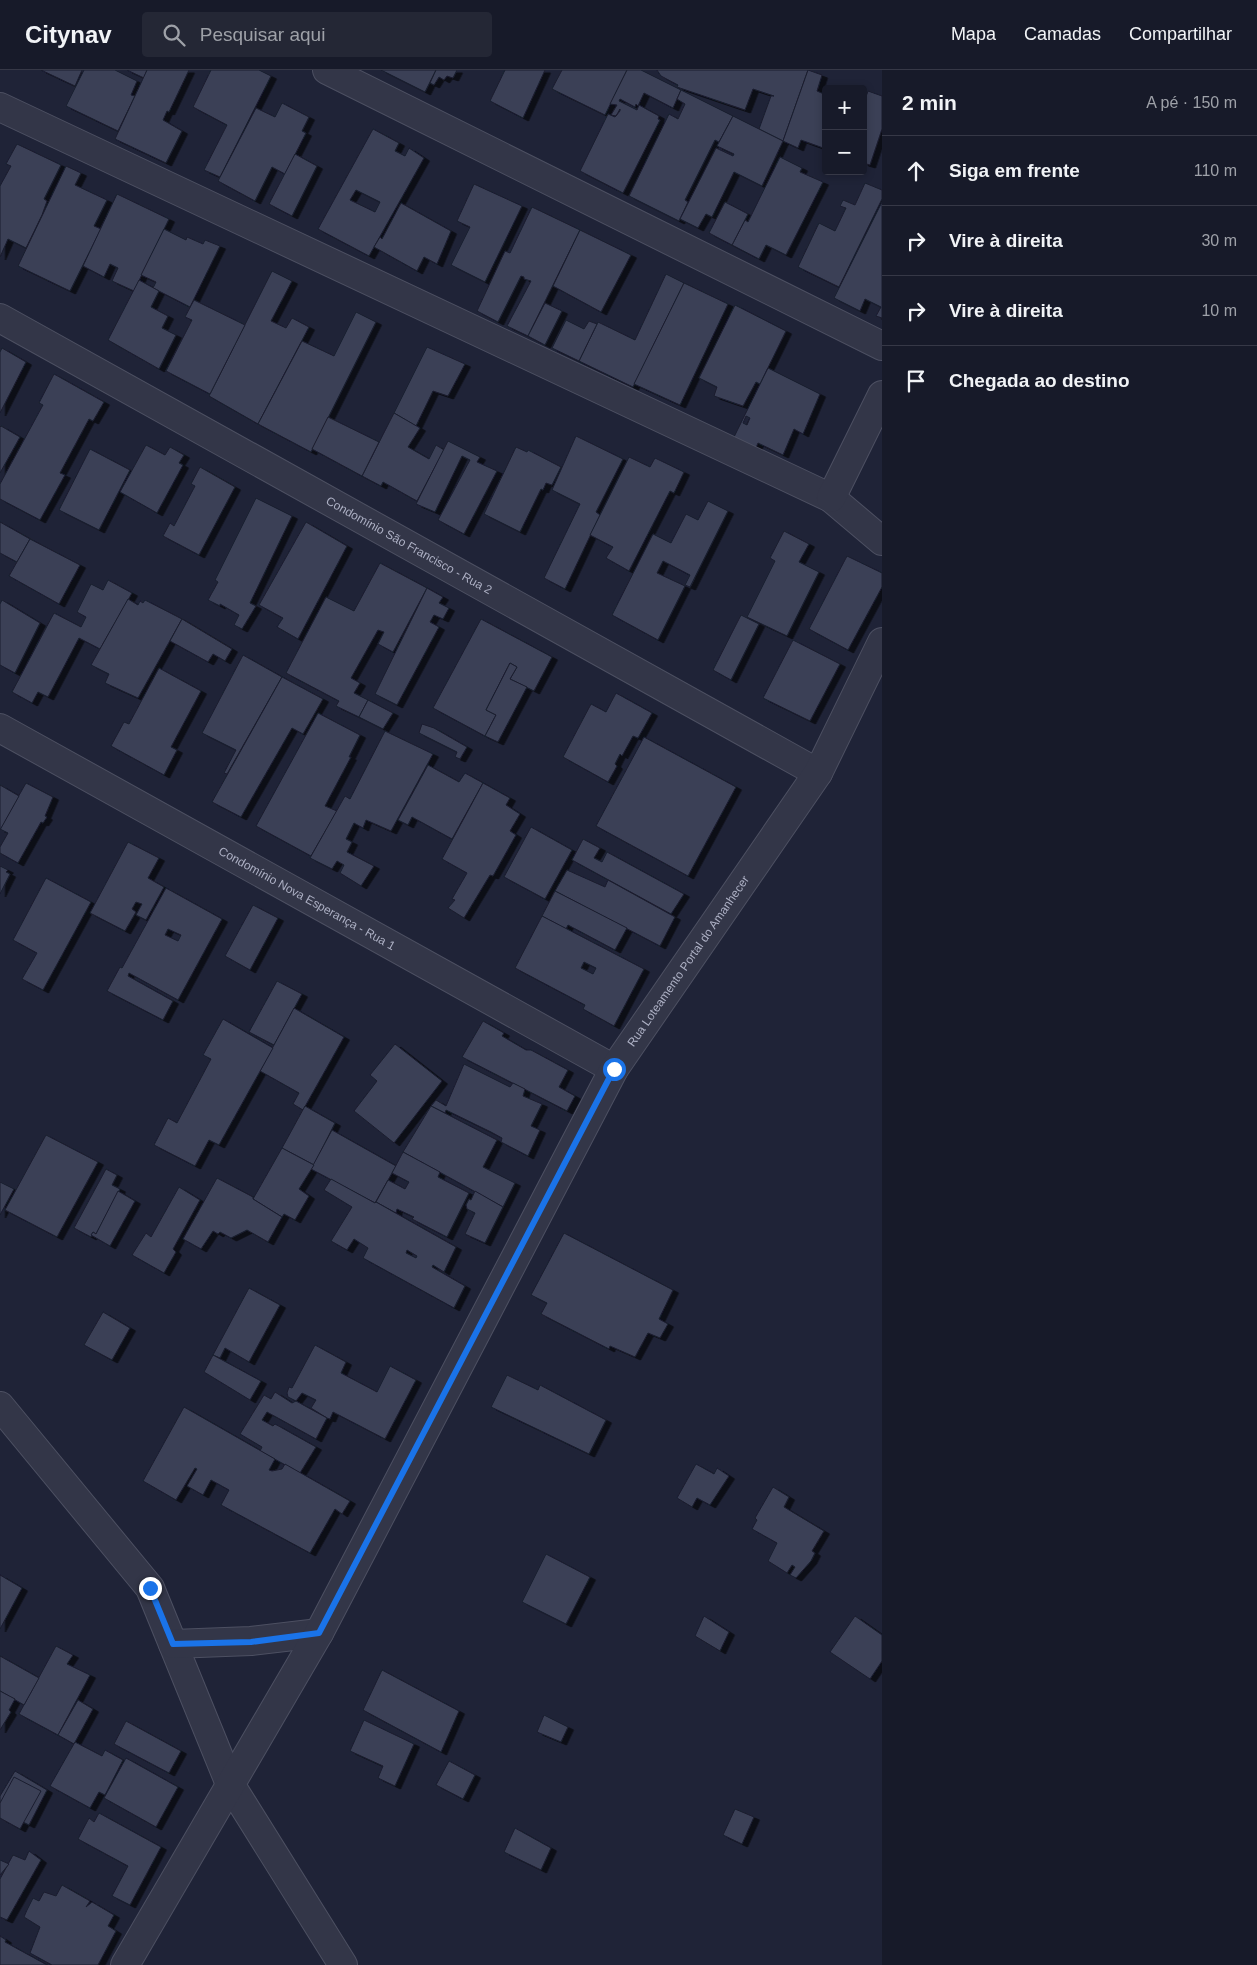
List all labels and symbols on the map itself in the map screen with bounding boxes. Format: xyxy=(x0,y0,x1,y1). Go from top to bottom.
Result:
street label: Condomínio São Francisco - Rua 2 xyxy=(324,494,495,597)
street label: Condomínio Nova Esperança - Rua 1 xyxy=(216,844,398,953)
street label: Rua Loteamento Portal do Amanhecer xyxy=(625,873,752,1049)
route start xyxy=(603,1058,626,1081)
route end xyxy=(139,1577,162,1600)

